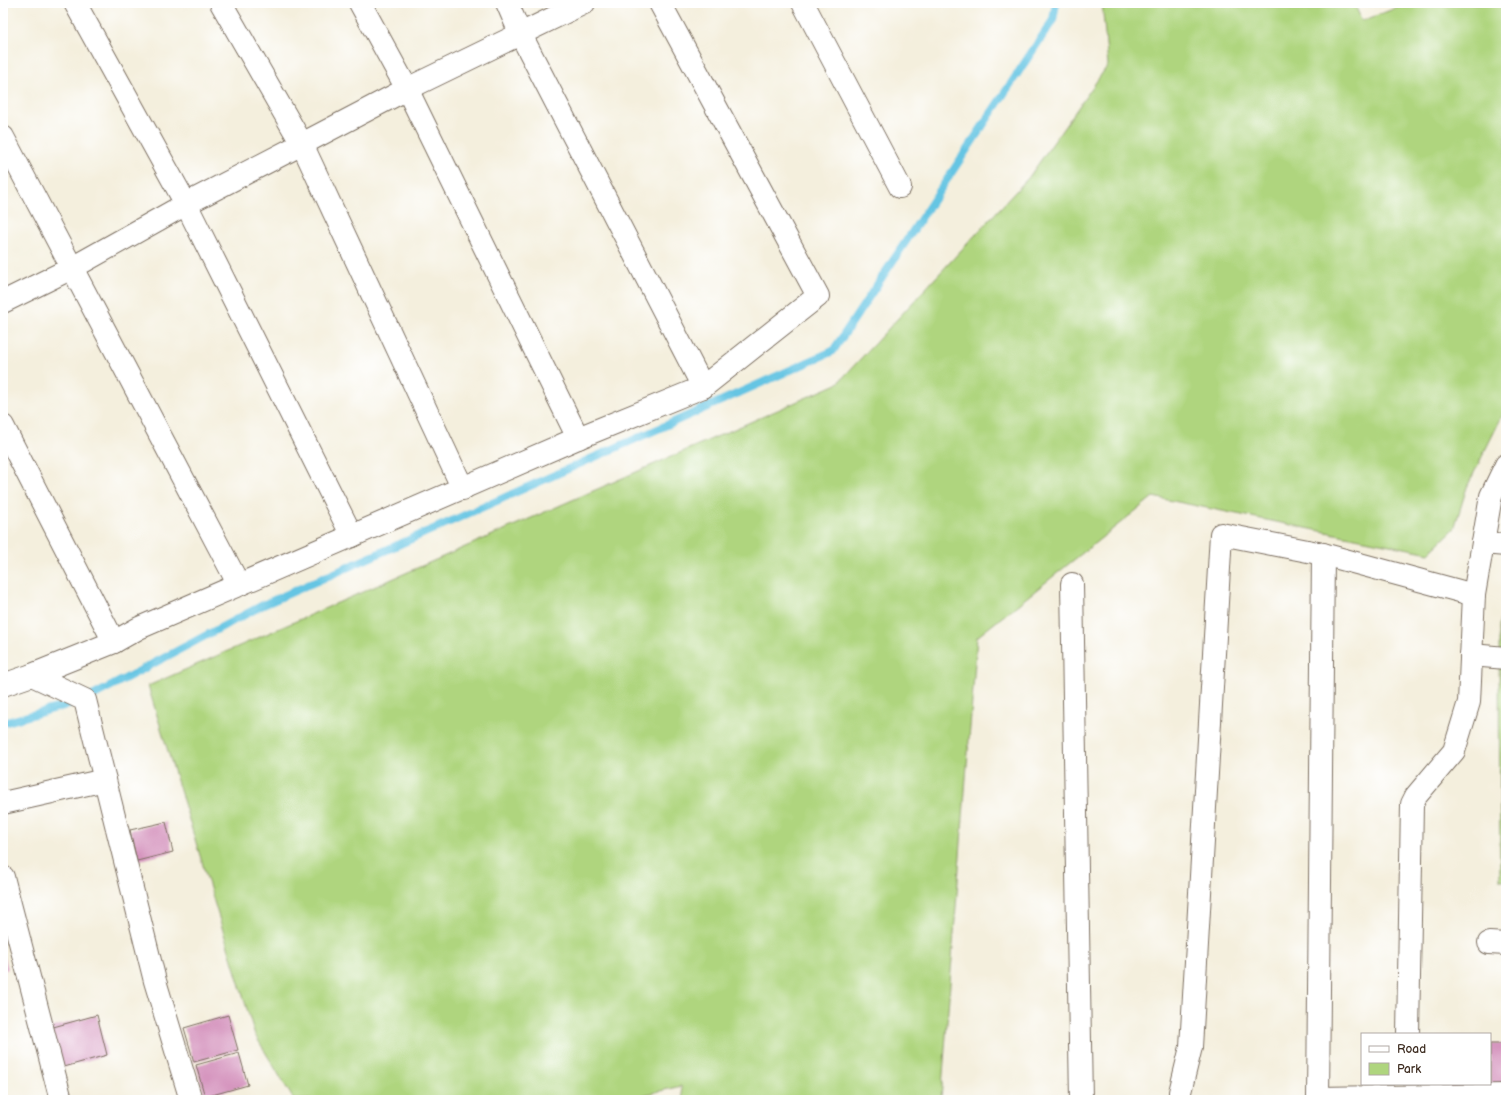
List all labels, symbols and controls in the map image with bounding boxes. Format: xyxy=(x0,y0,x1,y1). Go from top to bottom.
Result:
legend xyxy=(1361,1033,1491,1085)
text: Road xyxy=(1397,1042,1426,1057)
text: Park xyxy=(1397,1062,1421,1077)

